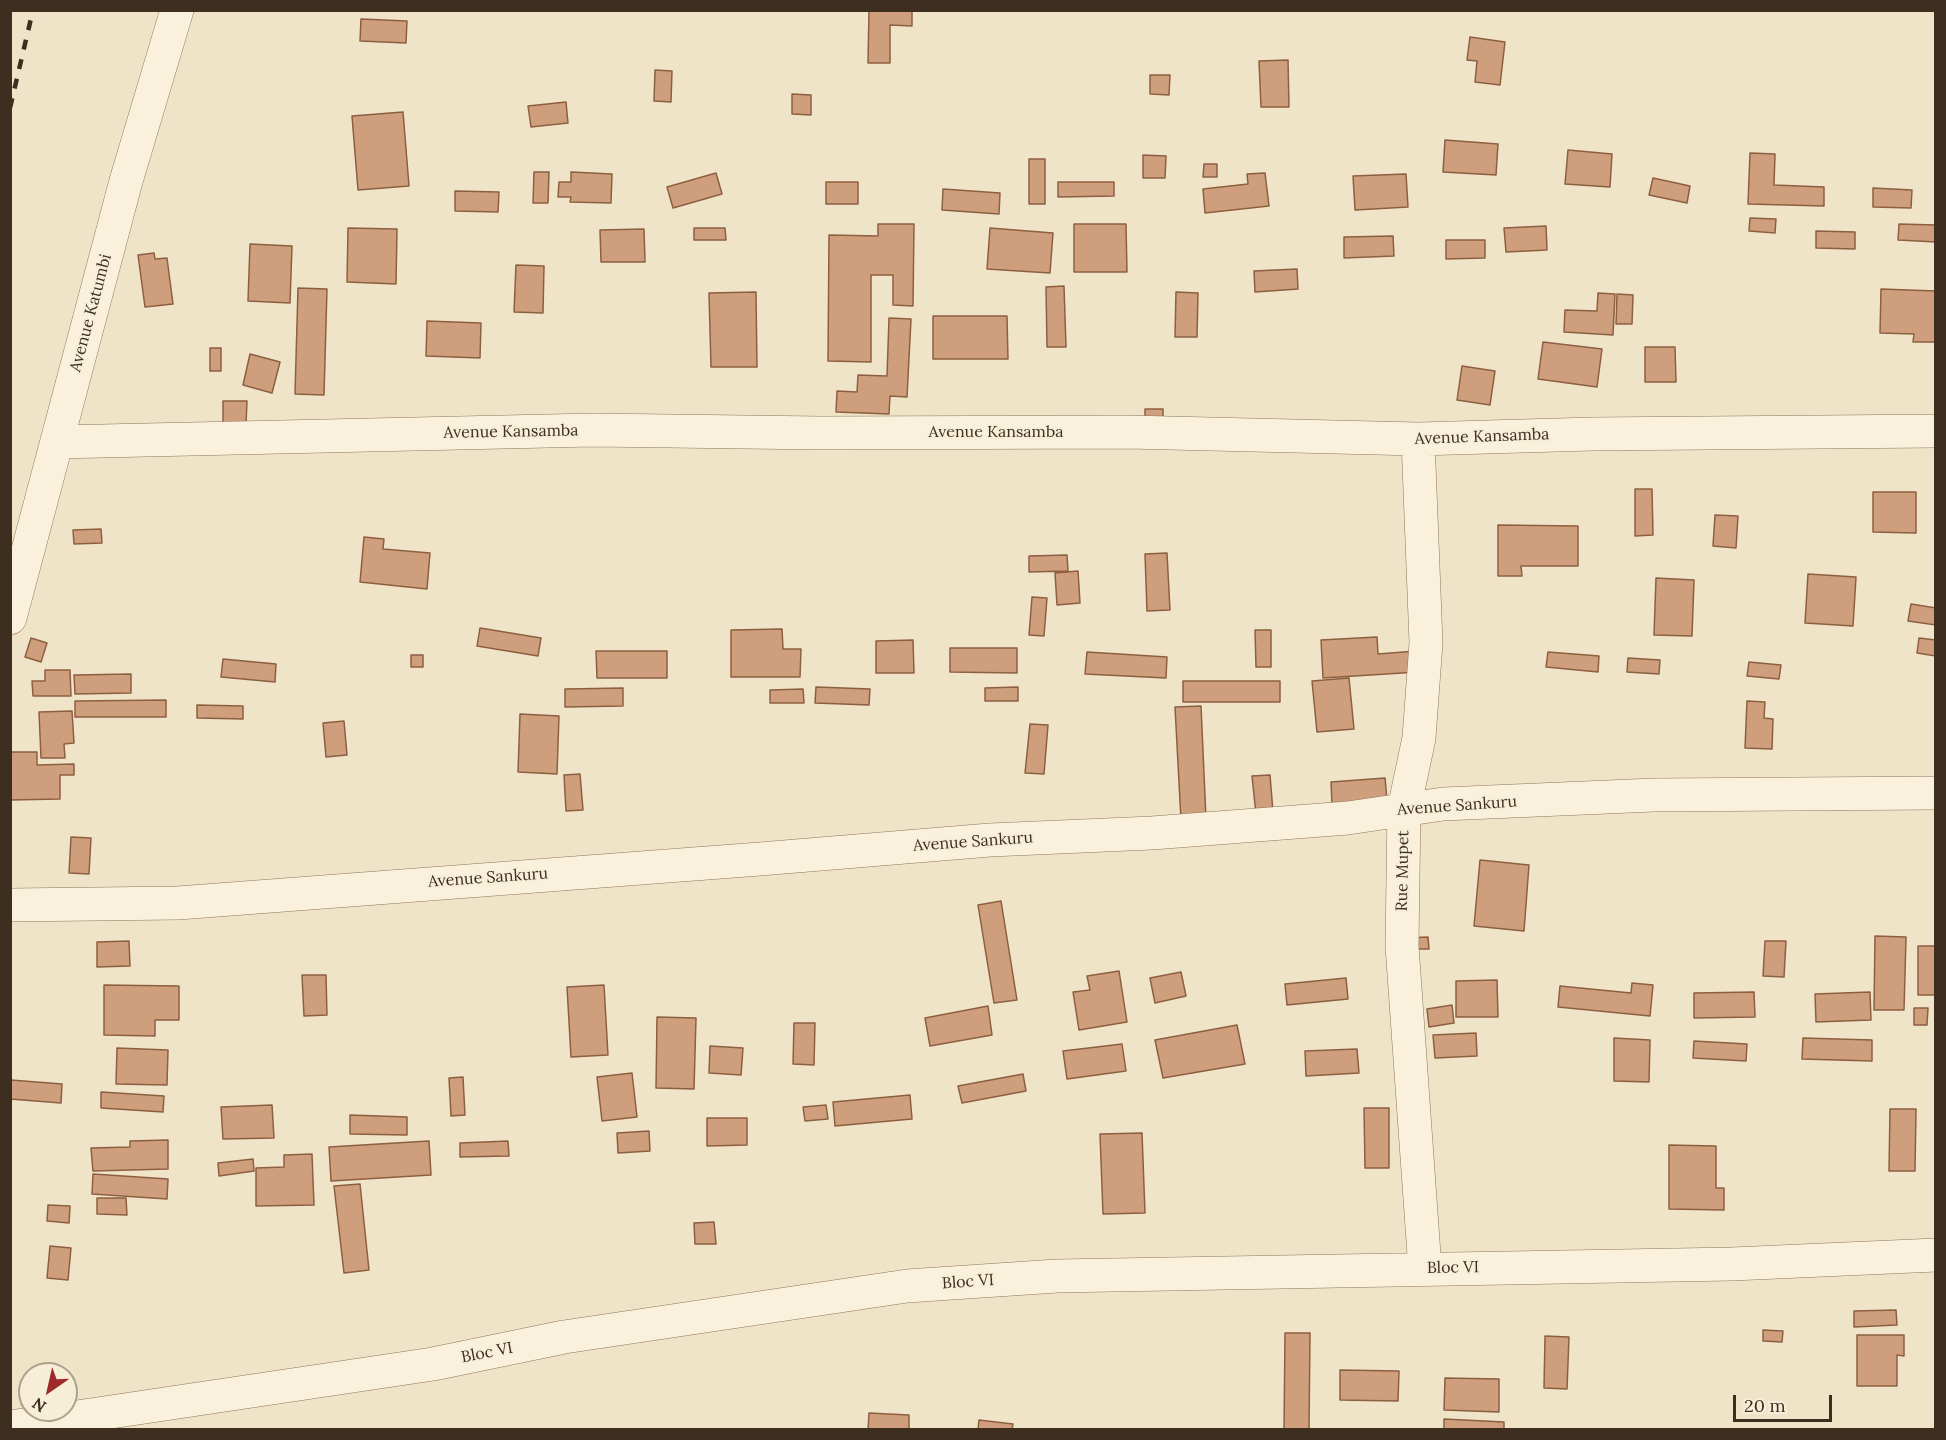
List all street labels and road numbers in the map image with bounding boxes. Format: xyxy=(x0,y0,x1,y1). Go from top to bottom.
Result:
street label: Avenue Katumbi xyxy=(66,252,116,374)
street label: Avenue Kansamba xyxy=(443,421,579,443)
street label: Avenue Kansamba xyxy=(929,422,1063,442)
street label: Avenue Kansamba xyxy=(1414,425,1550,449)
street label: Avenue Sankuru xyxy=(1396,792,1518,820)
street label: Avenue Sankuru xyxy=(912,828,1034,856)
street label: Rue Mupet xyxy=(1393,830,1413,912)
street label: Avenue Sankuru xyxy=(427,864,549,892)
street label: Bloc VI xyxy=(1427,1258,1479,1278)
street label: Bloc VI xyxy=(941,1271,995,1293)
street label: Bloc VI xyxy=(460,1339,514,1367)

